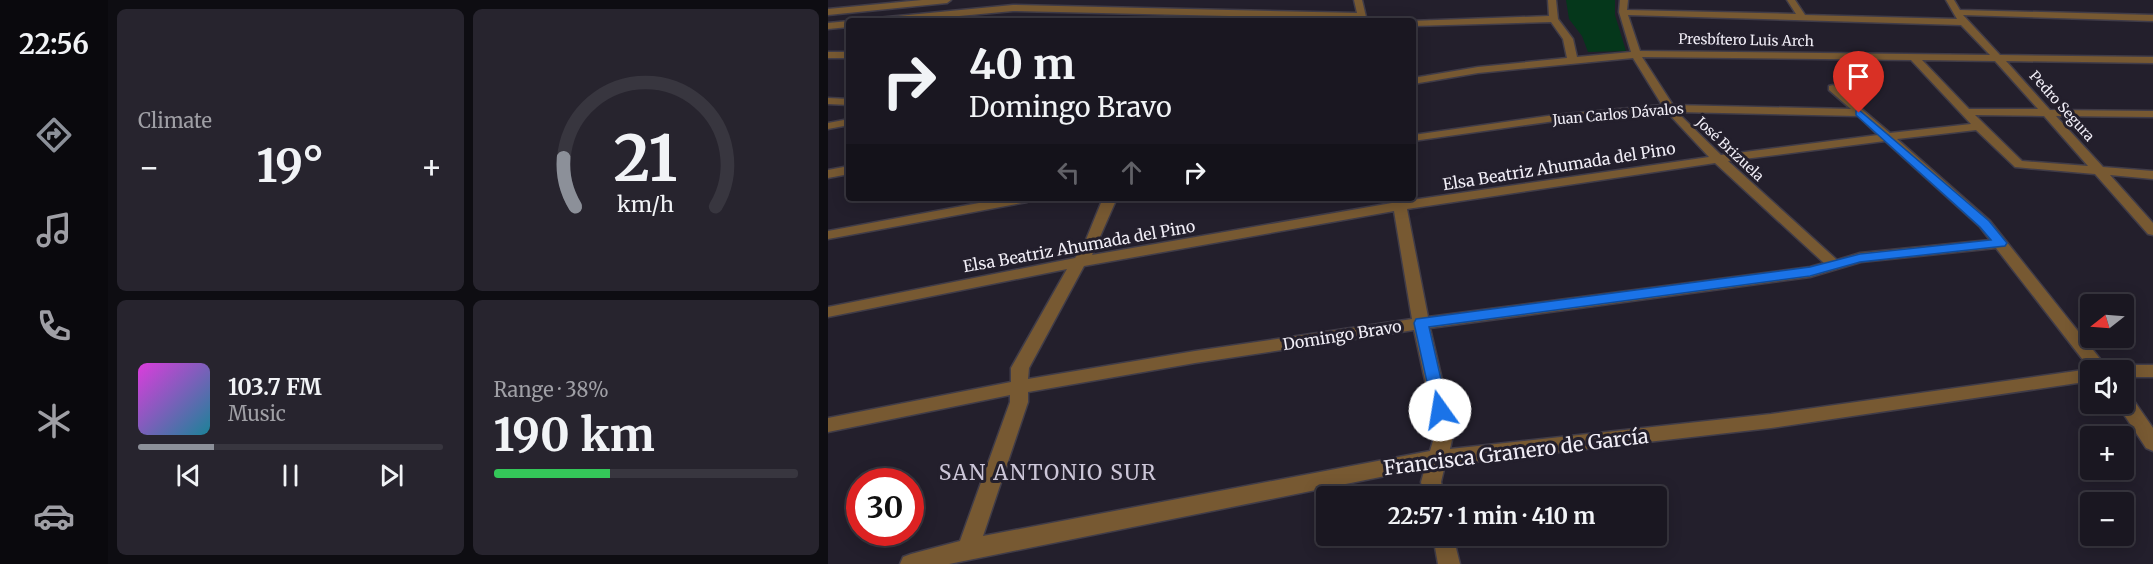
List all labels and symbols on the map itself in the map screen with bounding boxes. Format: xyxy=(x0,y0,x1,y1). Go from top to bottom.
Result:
street label: Presbítero Luis Arch xyxy=(1678,30,1814,50)
pin xyxy=(1833,51,1884,113)
street label: Pedro Segura xyxy=(2026,67,2099,145)
street label: Juan Carlos Dávalos xyxy=(1551,99,1684,129)
street label: José Brizuela xyxy=(1692,112,1768,185)
street label: Elsa Beatriz Ahumada del Pino xyxy=(1441,138,1677,194)
street label: Elsa Beatriz Ahumada del Pino xyxy=(961,216,1197,276)
north arrow xyxy=(2080,294,2134,348)
street label: Domingo Bravo xyxy=(1281,316,1403,354)
position arrow xyxy=(1408,378,1472,442)
street label: Francisca Granero de García xyxy=(1382,423,1650,480)
district label: SAN ANTONIO SUR xyxy=(939,459,1157,486)
speed limit sign: 30 xyxy=(846,468,924,546)

